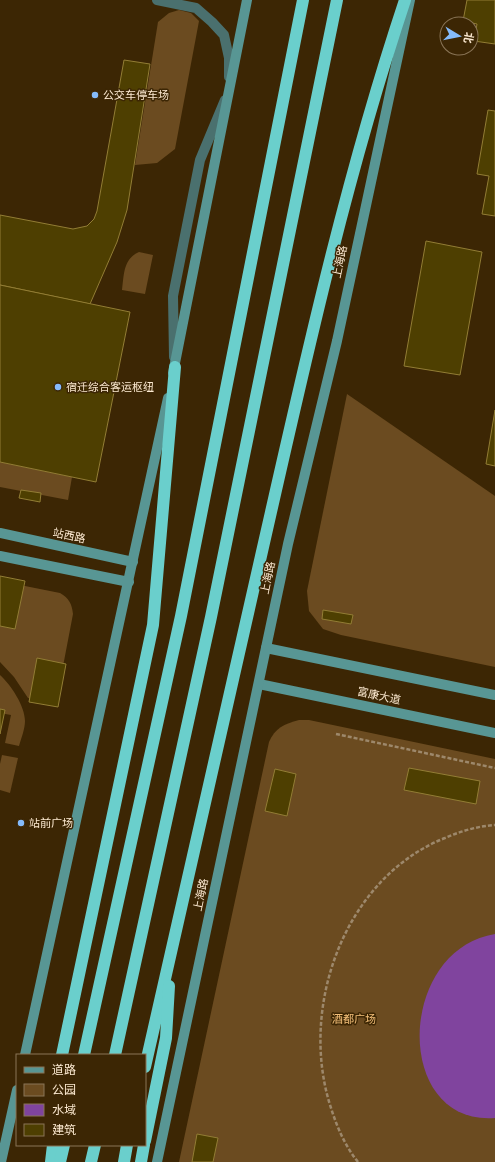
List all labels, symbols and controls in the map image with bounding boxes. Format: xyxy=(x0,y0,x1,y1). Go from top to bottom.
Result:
north arrow xyxy=(439,16,479,56)
text: 北 xyxy=(461,31,476,44)
place label: 公交车停车场 xyxy=(103,89,169,102)
marker: 公交车停车场 xyxy=(90,90,100,100)
street label: 上海路 xyxy=(330,245,350,279)
place label: 宿迁综合客运枢纽 xyxy=(66,381,154,394)
marker: 宿迁综合客运枢纽 xyxy=(53,382,63,392)
street label: 站西路 xyxy=(52,526,86,546)
street label: 上海路 xyxy=(258,561,278,595)
street label: 富康大道 xyxy=(356,685,402,707)
place label: 站前广场 xyxy=(29,817,73,830)
marker: 站前广场 xyxy=(16,818,26,828)
street label: 上海路 xyxy=(191,878,211,912)
park label: 酒都广场 xyxy=(332,1013,376,1026)
legend xyxy=(16,1054,146,1146)
text: 道路 xyxy=(52,1063,76,1077)
text: 公园 xyxy=(52,1083,76,1097)
text: 水域 xyxy=(52,1103,76,1117)
text: 建筑 xyxy=(52,1123,76,1137)

